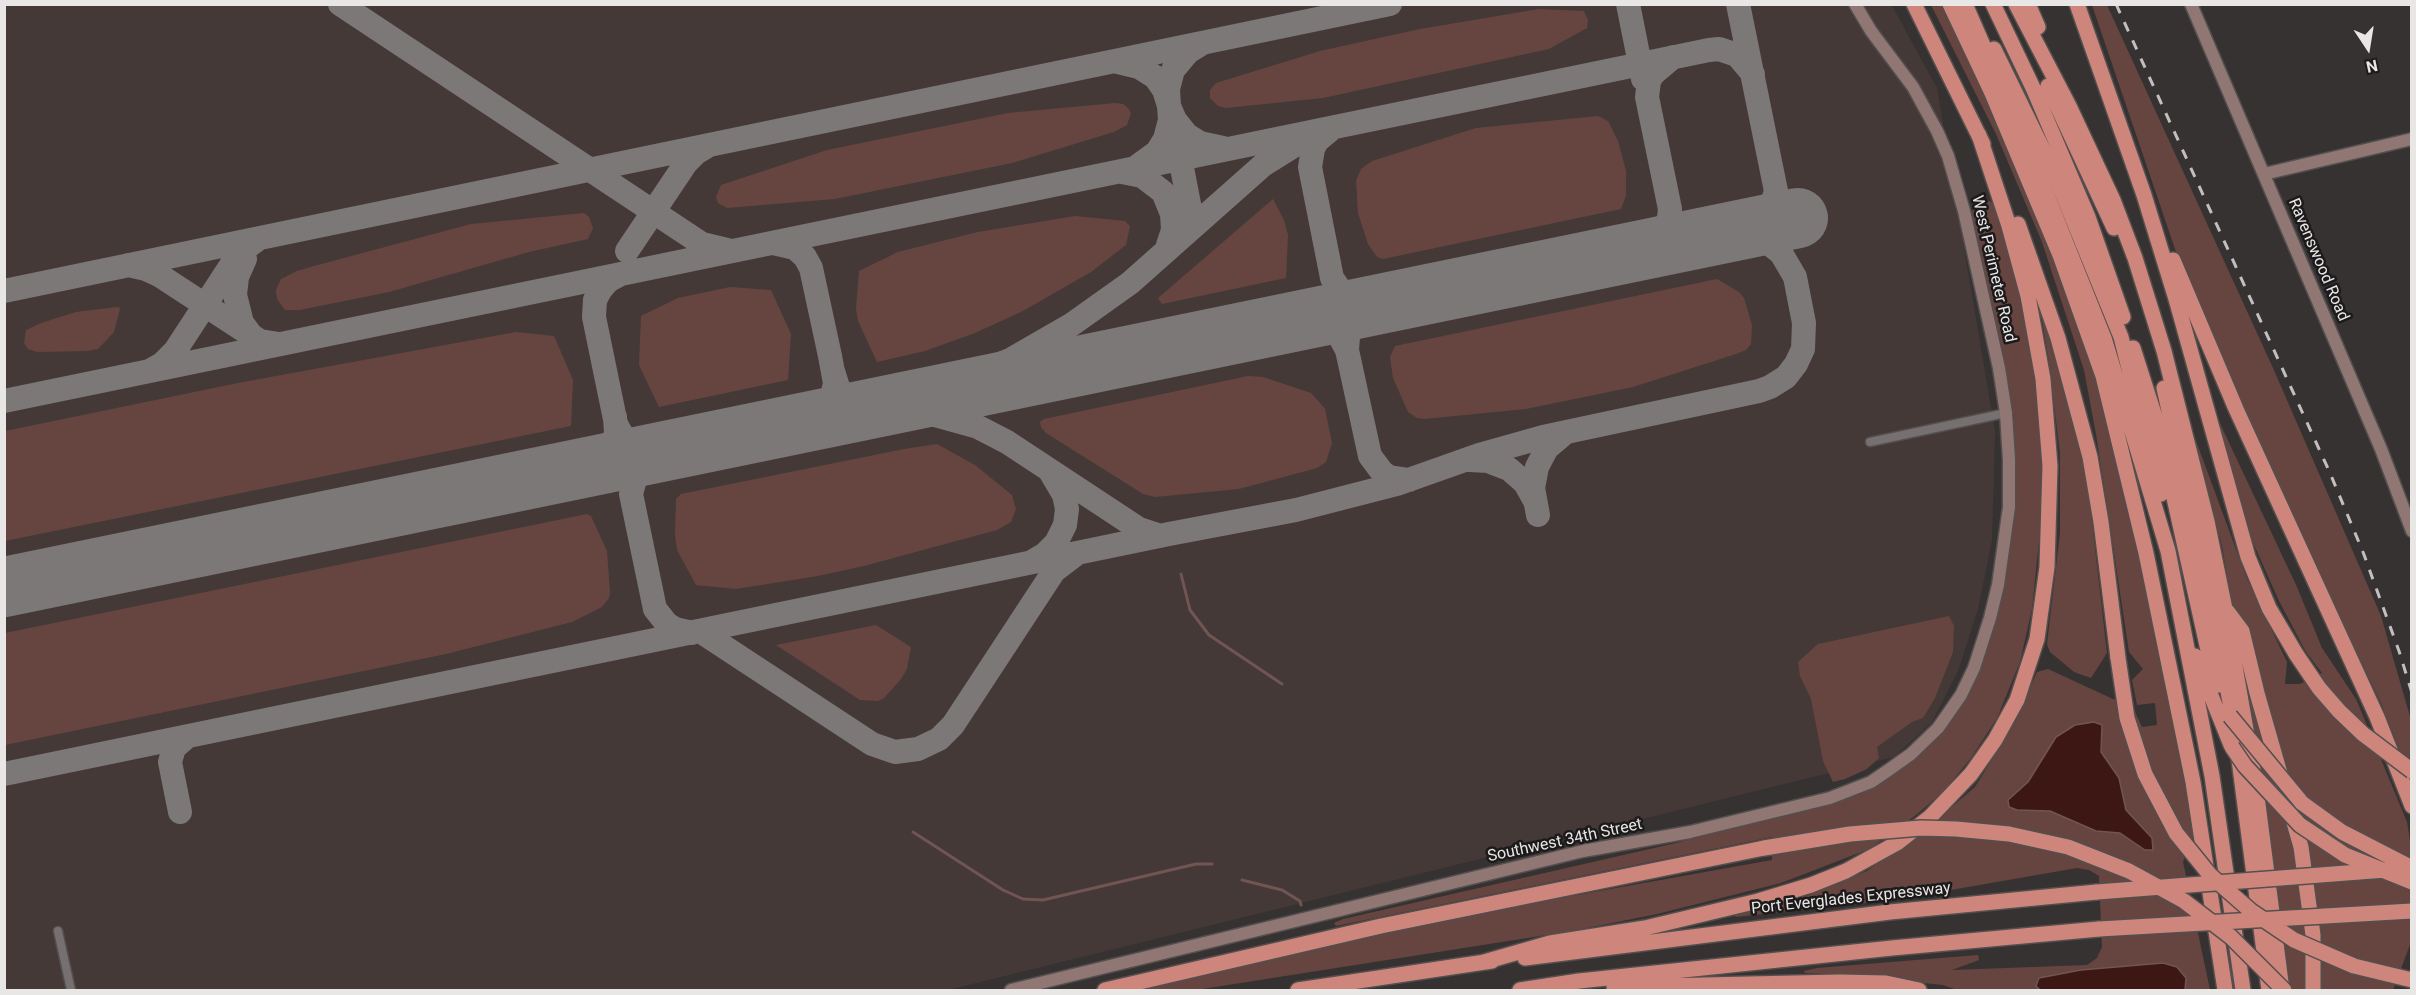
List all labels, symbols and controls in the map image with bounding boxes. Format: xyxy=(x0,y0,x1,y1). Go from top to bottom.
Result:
north arrow xyxy=(2338,18,2398,78)
text: N xyxy=(2364,56,2379,77)
street label: West Perimeter Road xyxy=(1967,194,2019,344)
street label: Ravenswood Road xyxy=(2283,196,2353,324)
street label: Southwest 34th Street xyxy=(1486,815,1644,867)
street label: Port Everglades Expressway xyxy=(1750,879,1952,919)

